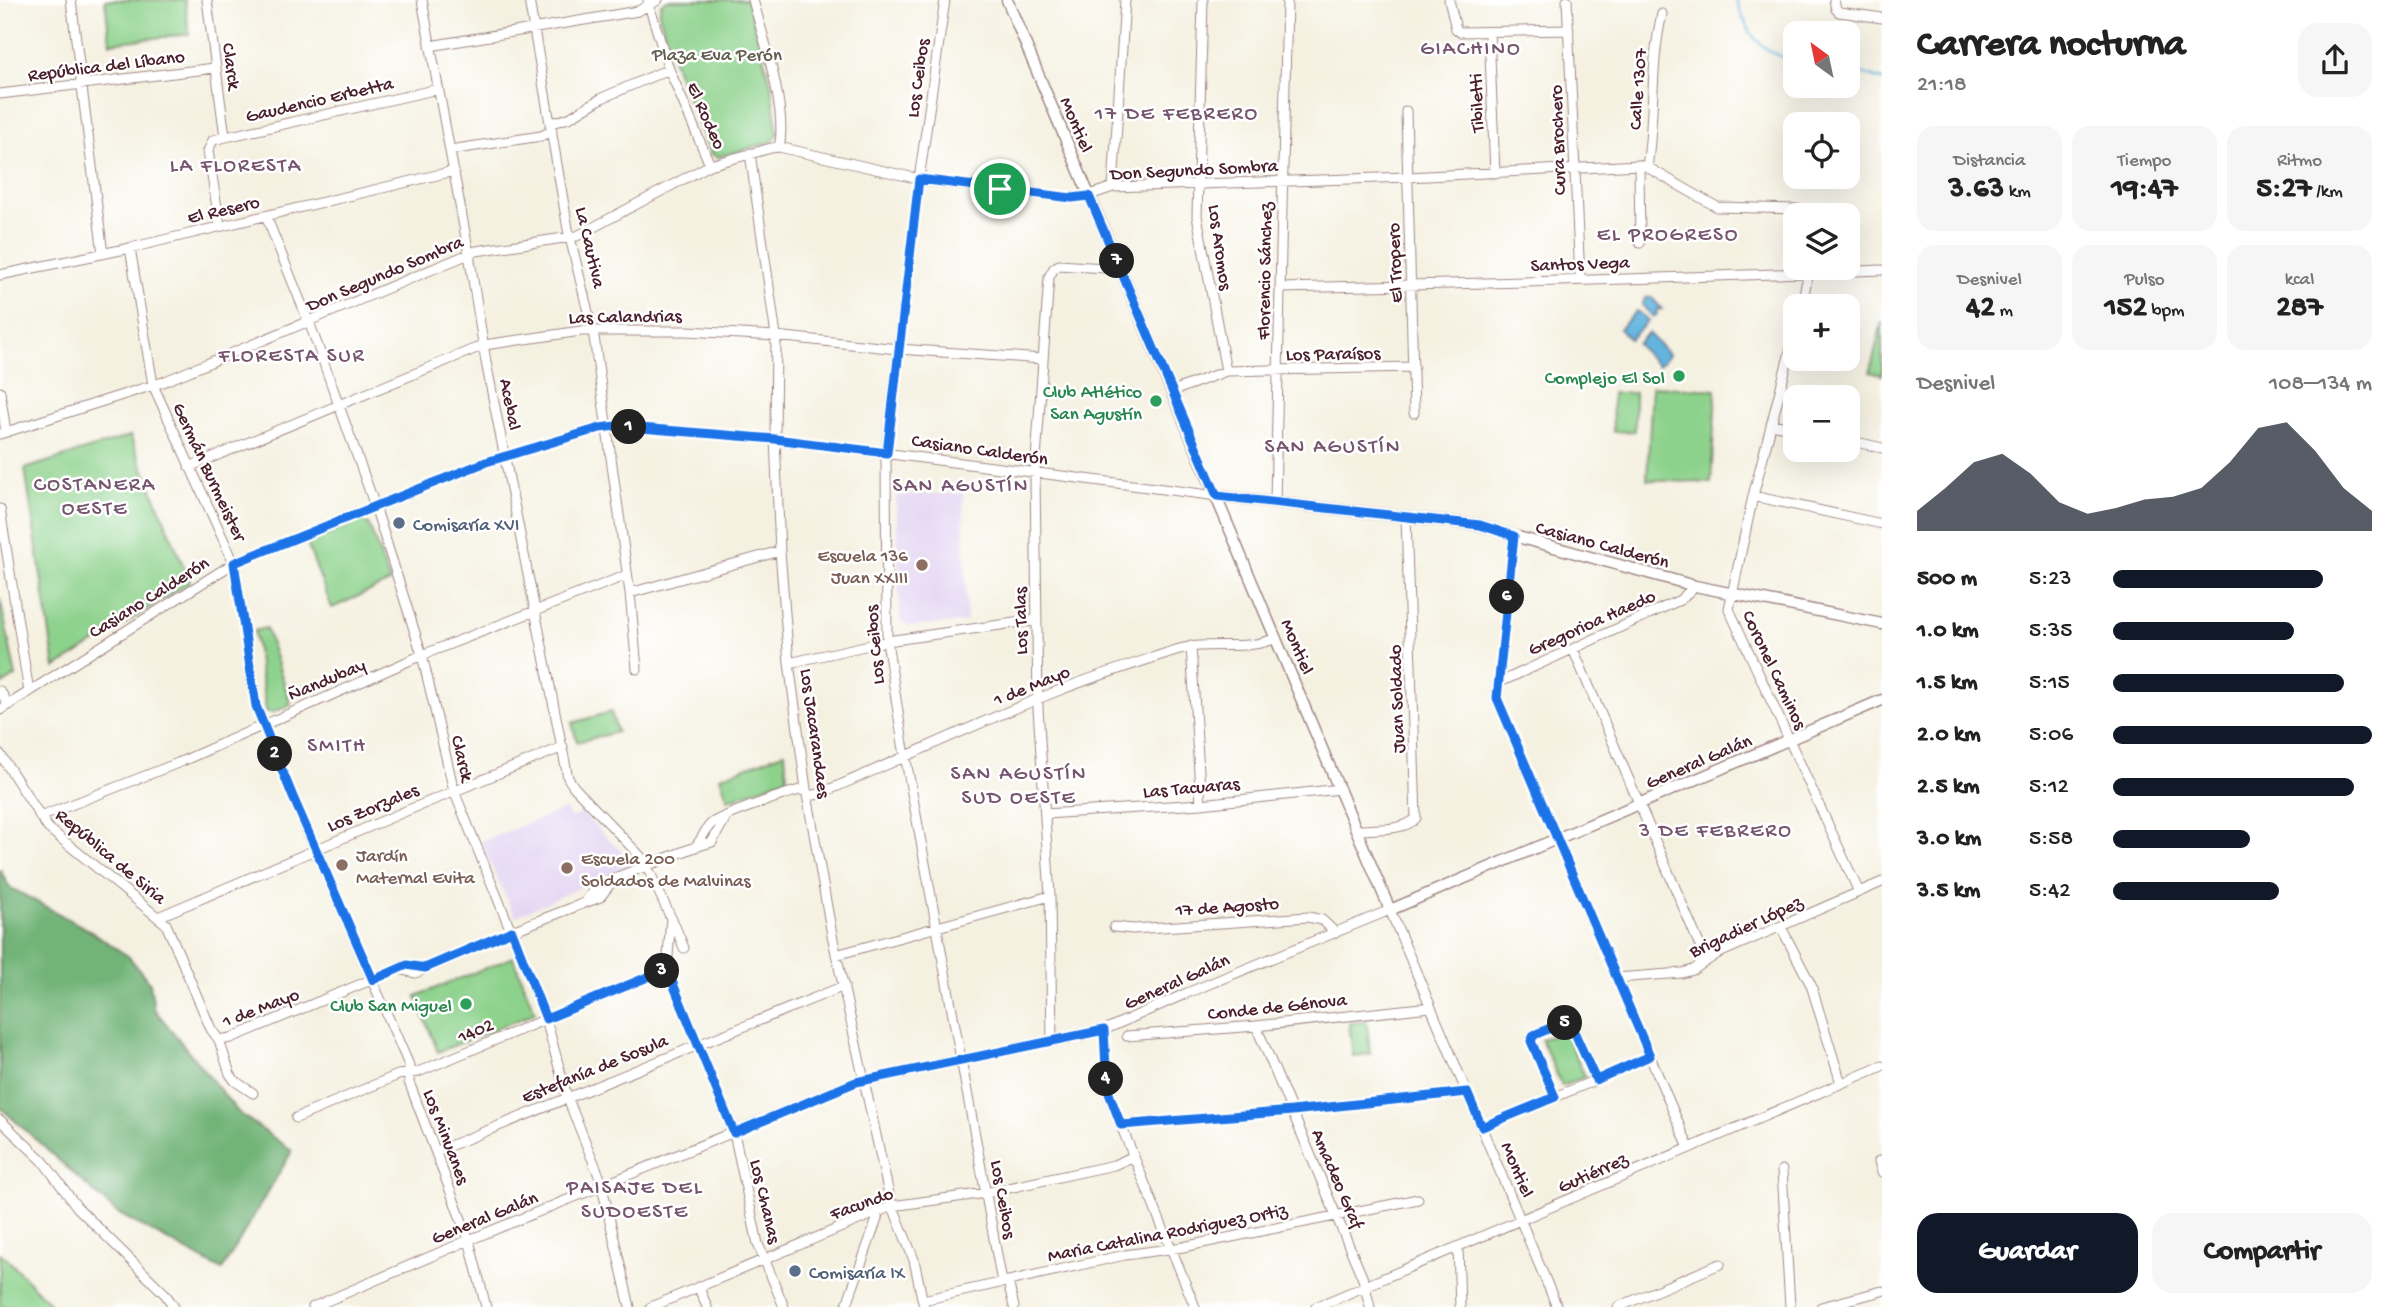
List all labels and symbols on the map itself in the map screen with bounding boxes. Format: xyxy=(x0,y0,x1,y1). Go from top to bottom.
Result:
north arrow xyxy=(1783,21,1860,98)
street label: Los Ceibos xyxy=(903,37,937,119)
district label: GIACHINO xyxy=(1420,38,1522,63)
street label: Clarck xyxy=(215,42,244,93)
park label: Plaza Eva Perón xyxy=(651,45,782,68)
street label: República del Líbano xyxy=(27,46,186,89)
street label: Calle 1307 xyxy=(1625,47,1654,131)
street label: Gaudencio Erbetta xyxy=(244,73,397,130)
street label: Tibiletti xyxy=(1466,73,1491,134)
street label: El Rodeo xyxy=(680,79,730,154)
street label: Cura Brochero xyxy=(1546,84,1573,195)
street label: Montiel xyxy=(1053,94,1097,157)
district label: 17 DE FEBRERO xyxy=(1094,103,1259,128)
district label: LA FLORESTA xyxy=(170,155,302,180)
street label: Don Segundo Sombra xyxy=(1108,156,1280,187)
pin xyxy=(970,159,1030,219)
street label: El Resero xyxy=(185,192,262,231)
street label: Florencio Sánchez xyxy=(1254,201,1279,341)
street label: Los Aromos xyxy=(1201,203,1236,293)
street label: La Cautiva xyxy=(568,205,609,292)
street label: El Tropero xyxy=(1384,222,1409,303)
district label: EL PROGRESO xyxy=(1597,224,1739,249)
street label: Don Segundo Sombra xyxy=(302,231,469,319)
pin: 7 xyxy=(1100,244,1134,278)
street label: Santos Vega xyxy=(1530,252,1632,279)
street label: Las Calandrias xyxy=(568,306,683,331)
street label: Los Paraísos xyxy=(1286,343,1382,368)
district label: FLORESTA SUR xyxy=(217,345,366,370)
place label: Complejo El Sol xyxy=(1545,368,1665,391)
marker: Complejo El Sol xyxy=(1671,368,1687,384)
street label: Acebal xyxy=(492,377,525,432)
place label: Club Atlético San Agustín xyxy=(1043,382,1142,427)
marker: Club Atlético San Agustín xyxy=(1148,393,1164,409)
street label: Germán Burmeister xyxy=(166,400,251,547)
pin: 1 xyxy=(612,410,646,444)
street label: Casiano Calderón xyxy=(910,431,1049,472)
district label: SAN AGUSTÍN xyxy=(1264,436,1402,461)
district label: COSTANERA OESTE xyxy=(34,474,156,523)
district label: SAN AGUSTÍN xyxy=(892,475,1030,500)
marker: Comisaría XVI xyxy=(391,515,407,531)
place label: Comisaría XVI xyxy=(413,515,519,538)
street label: Casiano Calderón xyxy=(1533,517,1671,575)
place label: Escuela 136 Juan XXIII xyxy=(818,546,908,591)
street label: Casiano Calderón xyxy=(85,553,214,645)
marker: Escuela 136 Juan XXIII xyxy=(914,557,930,573)
pin: 6 xyxy=(1490,580,1524,614)
street label: Los Talas xyxy=(1010,586,1035,655)
street label: Gregorioa Haedo xyxy=(1525,586,1660,663)
street label: Los Ceibos xyxy=(861,603,891,685)
street label: Coronel Caminos xyxy=(1735,607,1811,735)
street label: Montiel xyxy=(1274,616,1318,679)
street label: Juan Soldado xyxy=(1385,644,1412,754)
street label: Ñandubay xyxy=(285,654,370,708)
street label: 1 de Mayo xyxy=(990,661,1074,713)
street label: Los Jacarandaes xyxy=(793,667,834,801)
street label: General Galán xyxy=(1643,731,1756,796)
street label: Clarck xyxy=(444,733,478,786)
district label: SMITH xyxy=(307,735,367,760)
pin: 2 xyxy=(258,736,292,772)
district label: SAN AGUSTÍN SUD OESTE xyxy=(950,763,1088,812)
street label: Las Tacuaras xyxy=(1142,774,1242,805)
street label: Los Zorzales xyxy=(324,779,423,839)
street label: República de Siria xyxy=(50,805,171,912)
district label: 3 DE FEBRERO xyxy=(1638,820,1793,845)
place label: Jardín Maternal Evita xyxy=(356,846,476,891)
place label: Escuela 200 Soldados de Malvinas xyxy=(581,849,751,894)
marker: Jardín Maternal Evita xyxy=(334,857,350,873)
marker: Escuela 200 Soldados de Malvinas xyxy=(559,860,575,876)
street label: Brigadier López xyxy=(1685,892,1807,965)
street label: 17 de Agosto xyxy=(1174,893,1280,924)
street label: General Galán xyxy=(1121,950,1234,1017)
pin: 3 xyxy=(644,954,680,988)
street label: 1 de Mayo xyxy=(219,984,303,1035)
street label: Conde de Génova xyxy=(1207,990,1349,1027)
place label: Club San Miguel xyxy=(330,996,452,1019)
marker: Club San Miguel xyxy=(458,996,474,1012)
pin: 5 xyxy=(1548,1006,1582,1040)
street label: 1402 xyxy=(454,1014,498,1050)
street label: Estefanía de Sosula xyxy=(519,1030,673,1110)
pin: 4 xyxy=(1088,1062,1124,1096)
street label: Los Minuanes xyxy=(416,1086,474,1189)
street label: Amadeo Graf xyxy=(1305,1126,1368,1234)
street label: Montiel xyxy=(1494,1139,1538,1202)
street label: Gutiérrez xyxy=(1555,1148,1633,1200)
street label: Los Chanas xyxy=(743,1157,785,1247)
street label: Los Ceibos xyxy=(983,1158,1020,1242)
district label: PAISAJE DEL SUDOESTE xyxy=(566,1177,703,1226)
street label: Facundo xyxy=(826,1183,897,1228)
street label: General Galán xyxy=(429,1187,542,1251)
street label: Maria Catalina Rodriguez Ortiz xyxy=(1046,1200,1290,1269)
marker: Comisaría IX xyxy=(787,1263,803,1279)
place label: Comisaría IX xyxy=(809,1263,906,1286)

